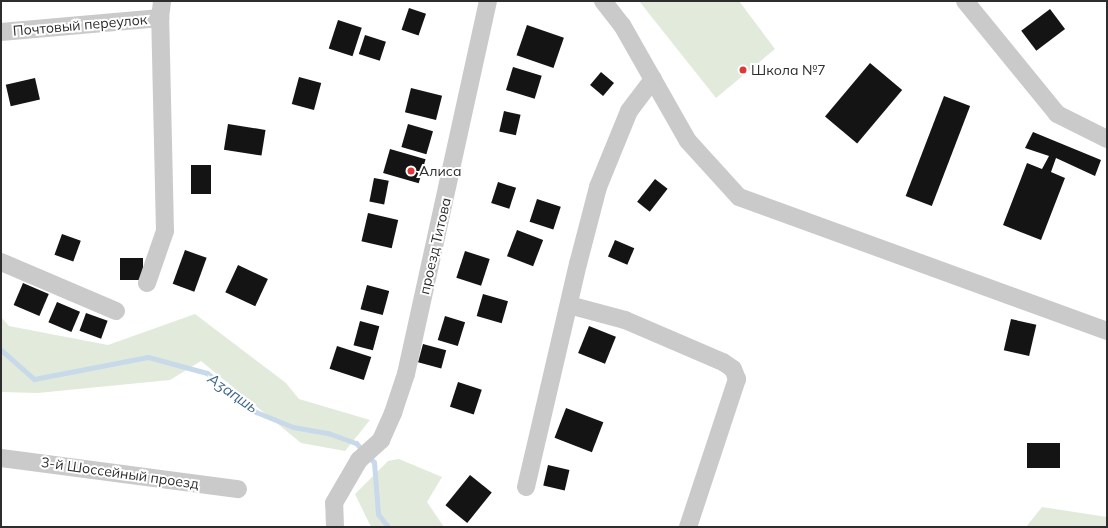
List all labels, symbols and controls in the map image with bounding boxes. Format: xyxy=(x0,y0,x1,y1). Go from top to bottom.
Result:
street label: Почтовый переулок xyxy=(12,11,148,39)
place label: Школа №7 xyxy=(751,62,826,78)
marker: Школа №7 xyxy=(738,65,748,75)
place label: Алиса xyxy=(419,163,461,179)
marker: Алиса xyxy=(406,166,416,176)
street label: проезд Титова xyxy=(416,196,454,296)
water label: Аӡаԥшь xyxy=(204,369,262,417)
street label: 3-й Шоссейный проезд xyxy=(40,454,200,492)

